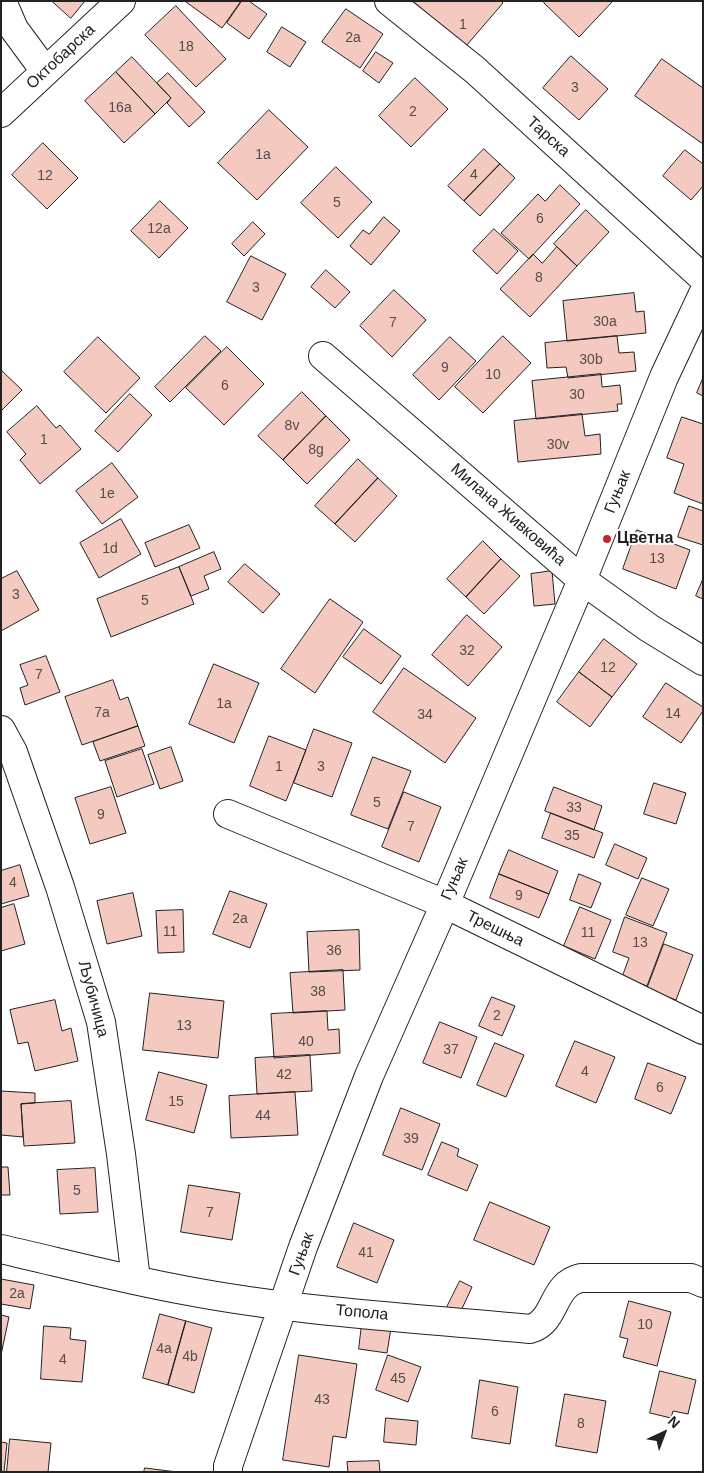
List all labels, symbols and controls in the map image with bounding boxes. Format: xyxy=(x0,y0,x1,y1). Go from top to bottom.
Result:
house number: 1 xyxy=(459,17,467,33)
street label: Октобарска xyxy=(23,20,99,94)
house number: 2a xyxy=(345,30,361,46)
house number: 18 xyxy=(178,39,194,55)
house number: 3 xyxy=(571,80,579,96)
house number: 16a xyxy=(108,100,132,116)
house number: 2 xyxy=(409,104,417,120)
street label: Тарска xyxy=(523,113,573,161)
house number: 1a xyxy=(255,147,271,163)
house number: 4 xyxy=(470,167,478,183)
house number: 12 xyxy=(37,168,53,184)
house number: 5 xyxy=(333,195,341,211)
house number: 6 xyxy=(536,211,544,227)
house number: 12a xyxy=(147,221,171,237)
house number: 8 xyxy=(535,270,543,286)
house number: 3 xyxy=(252,280,260,296)
house number: 30a xyxy=(593,314,617,330)
house number: 7 xyxy=(389,315,397,331)
house number: 30b xyxy=(579,352,603,368)
house number: 9 xyxy=(441,360,449,376)
house number: 10 xyxy=(485,367,501,383)
house number: 6 xyxy=(221,378,229,394)
house number: 30 xyxy=(569,387,585,403)
house number: 8v xyxy=(285,418,299,434)
house number: 1 xyxy=(40,432,48,448)
house number: 30v xyxy=(547,437,569,453)
house number: 8g xyxy=(308,442,324,458)
street label: Милана Живковића xyxy=(447,460,569,570)
street label: Гуњак xyxy=(601,468,635,516)
house number: 1e xyxy=(99,486,115,502)
place label: Цветна xyxy=(617,529,673,549)
marker: Цветна xyxy=(601,533,613,545)
house number: 1d xyxy=(102,541,118,557)
house number: 13 xyxy=(649,551,665,567)
house number: 3 xyxy=(12,587,20,603)
house number: 5 xyxy=(141,593,149,609)
house number: 32 xyxy=(459,643,475,659)
house number: 12 xyxy=(600,660,616,676)
house number: 7 xyxy=(35,667,43,683)
house number: 1a xyxy=(216,696,232,712)
house number: 7a xyxy=(94,705,110,721)
house number: 14 xyxy=(665,706,681,722)
house number: 34 xyxy=(417,707,433,723)
house number: 1 xyxy=(275,759,283,775)
house number: 3 xyxy=(317,759,325,775)
house number: 5 xyxy=(373,795,381,811)
house number: 33 xyxy=(566,800,582,816)
house number: 9 xyxy=(97,807,105,823)
house number: 7 xyxy=(407,819,415,835)
house number: 35 xyxy=(564,828,580,844)
street label: Гуњак xyxy=(437,855,473,903)
house number: 4 xyxy=(9,875,17,891)
house number: 9 xyxy=(515,888,523,904)
street label: Трешња xyxy=(463,907,527,951)
house number: 2a xyxy=(232,911,248,927)
house number: 11 xyxy=(163,924,177,940)
house number: 11 xyxy=(581,925,595,941)
house number: 13 xyxy=(632,935,648,951)
house number: 36 xyxy=(326,943,342,959)
street label: Љубичица xyxy=(74,959,112,1039)
house number: 38 xyxy=(310,984,326,1000)
house number: 2 xyxy=(493,1008,501,1024)
house number: 13 xyxy=(176,1018,192,1034)
house number: 40 xyxy=(298,1034,314,1050)
house number: 37 xyxy=(443,1042,459,1058)
house number: 4 xyxy=(581,1064,589,1080)
house number: 42 xyxy=(276,1067,292,1083)
house number: 6 xyxy=(656,1080,664,1096)
house number: 15 xyxy=(168,1094,184,1110)
house number: 44 xyxy=(255,1108,271,1124)
house number: 39 xyxy=(403,1131,419,1147)
house number: 5 xyxy=(73,1183,81,1199)
house number: 7 xyxy=(206,1205,214,1221)
street label: Гуњак xyxy=(285,1230,319,1278)
house number: 41 xyxy=(358,1245,374,1261)
house number: 2a xyxy=(9,1286,25,1302)
street label: Топола xyxy=(335,1301,389,1325)
house number: 10 xyxy=(637,1317,653,1333)
house number: 4a xyxy=(156,1341,172,1357)
house number: 4b xyxy=(182,1349,198,1365)
house number: 4 xyxy=(59,1352,67,1368)
house number: 45 xyxy=(390,1371,406,1387)
house number: 43 xyxy=(314,1392,330,1408)
house number: 6 xyxy=(491,1404,499,1420)
north arrow xyxy=(639,1408,689,1458)
text: N xyxy=(665,1413,683,1431)
house number: 8 xyxy=(577,1416,585,1432)

